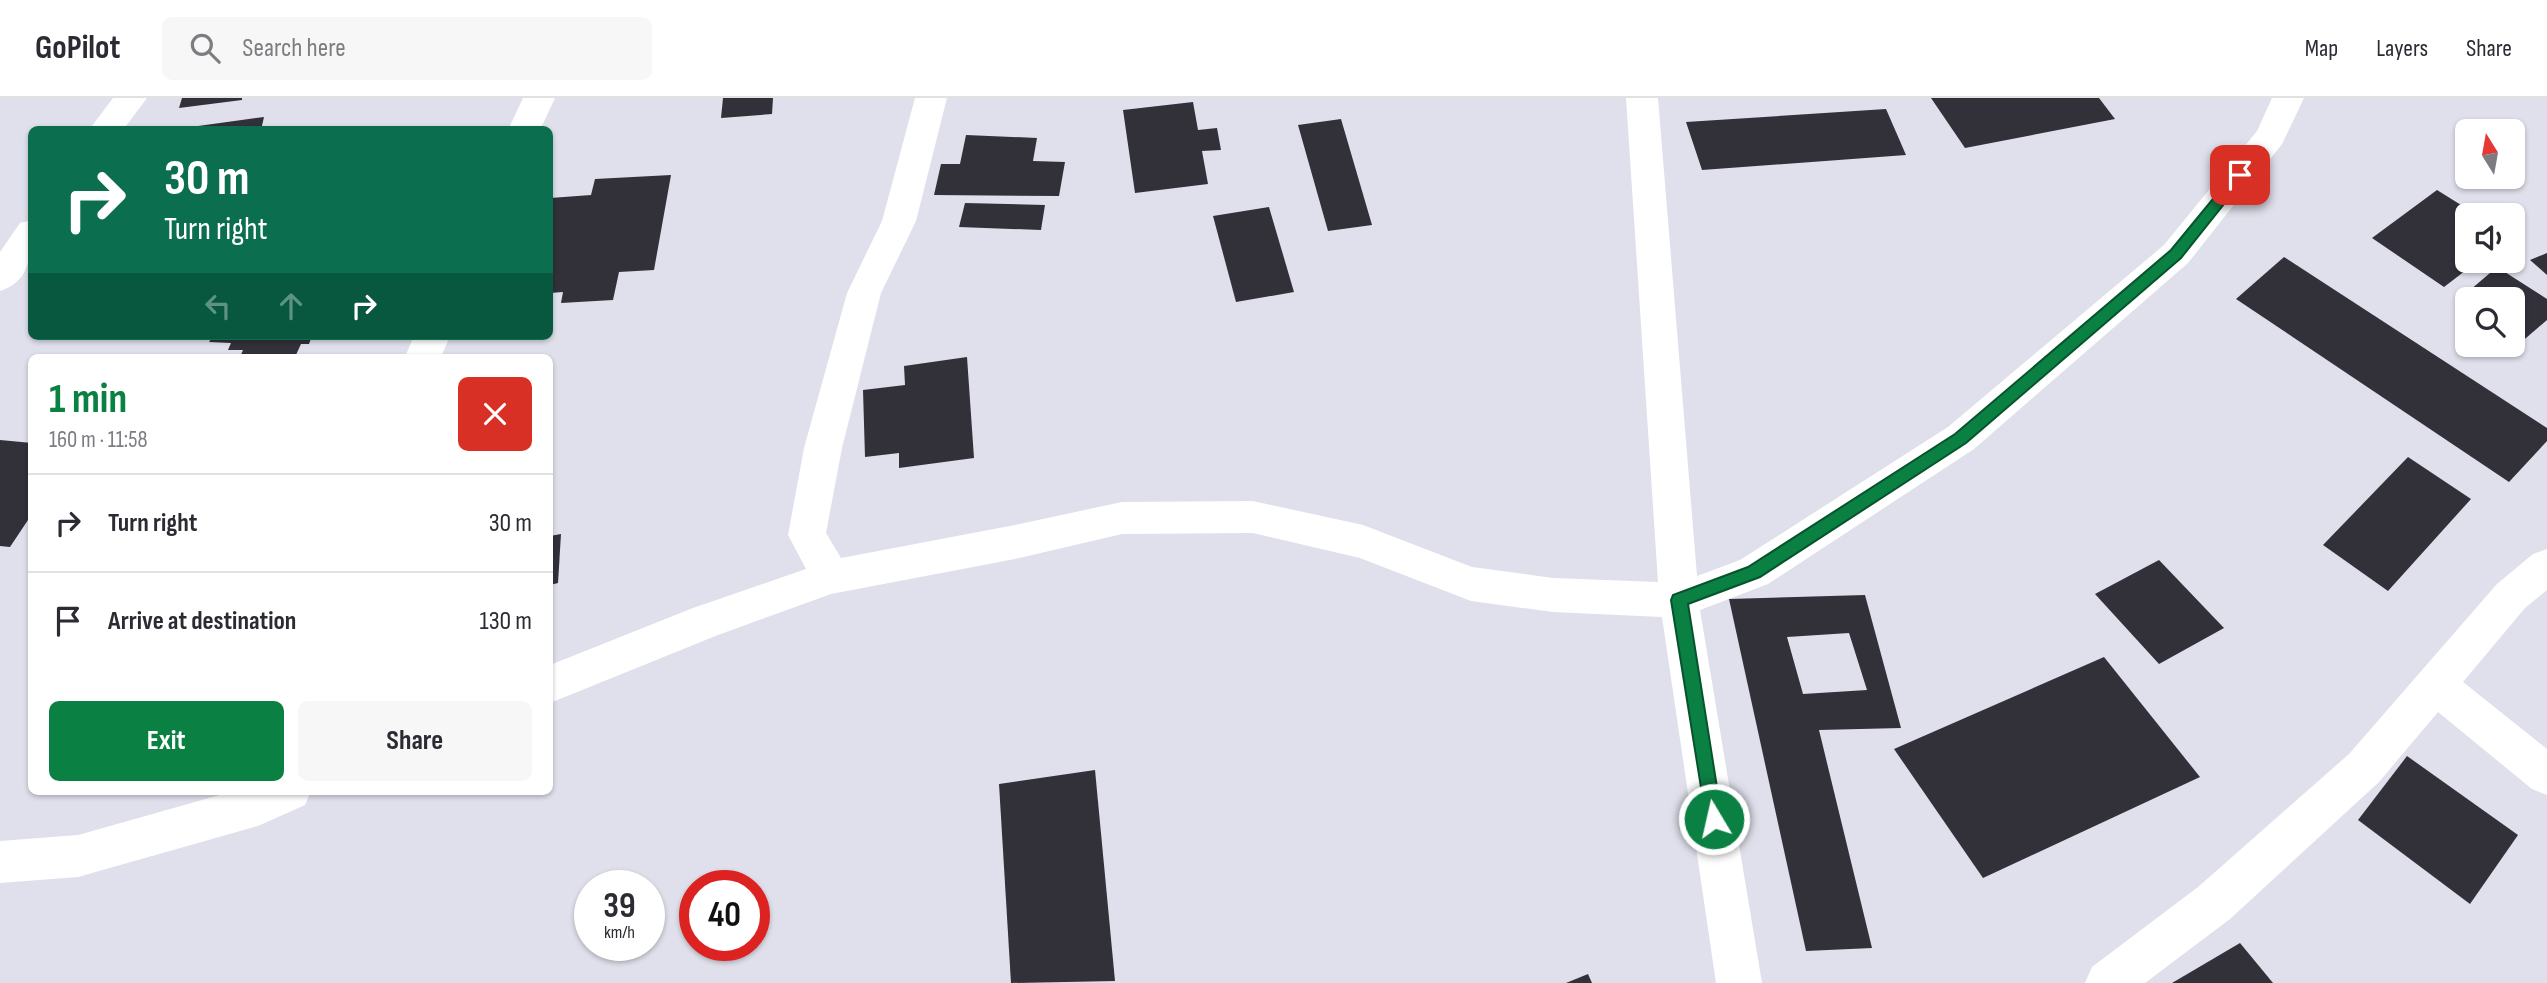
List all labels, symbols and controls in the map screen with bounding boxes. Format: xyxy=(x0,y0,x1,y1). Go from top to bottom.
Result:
search box xyxy=(162,17,652,80)
text: GoPilot xyxy=(35,28,120,68)
icon: search xyxy=(186,29,224,67)
text: Search here xyxy=(242,33,346,64)
text: Map xyxy=(2305,34,2338,63)
text: Layers xyxy=(2376,34,2428,63)
text: Share xyxy=(2466,34,2512,63)
north arrow xyxy=(2455,119,2525,189)
map controls xyxy=(2455,119,2525,357)
pin xyxy=(2210,145,2270,205)
text: 30 m xyxy=(164,150,249,209)
icon: right xyxy=(49,154,140,245)
icon: arrive xyxy=(2221,156,2259,194)
button: sound xyxy=(2455,203,2525,273)
text: Turn right xyxy=(164,210,268,249)
icon: left xyxy=(199,287,237,325)
icon: ahead xyxy=(272,287,310,325)
icon: right xyxy=(345,287,383,325)
button: search xyxy=(2455,287,2525,357)
text: 1 min xyxy=(49,374,127,425)
button: close xyxy=(458,377,532,451)
text: 160 m · 11:58 xyxy=(49,426,147,454)
icon: right xyxy=(49,504,87,542)
text: Turn right xyxy=(108,508,197,539)
text: 30 m xyxy=(489,508,532,539)
icon: arrive xyxy=(49,602,87,640)
text: Arrive at destination xyxy=(108,606,296,637)
text: 130 m xyxy=(480,606,532,637)
button: Exit xyxy=(49,701,284,781)
button: Share xyxy=(298,701,532,781)
position arrow xyxy=(1677,782,1751,856)
speed limit sign: 40 xyxy=(679,870,770,961)
text: 39 xyxy=(603,885,636,928)
text: km/h xyxy=(604,922,635,943)

